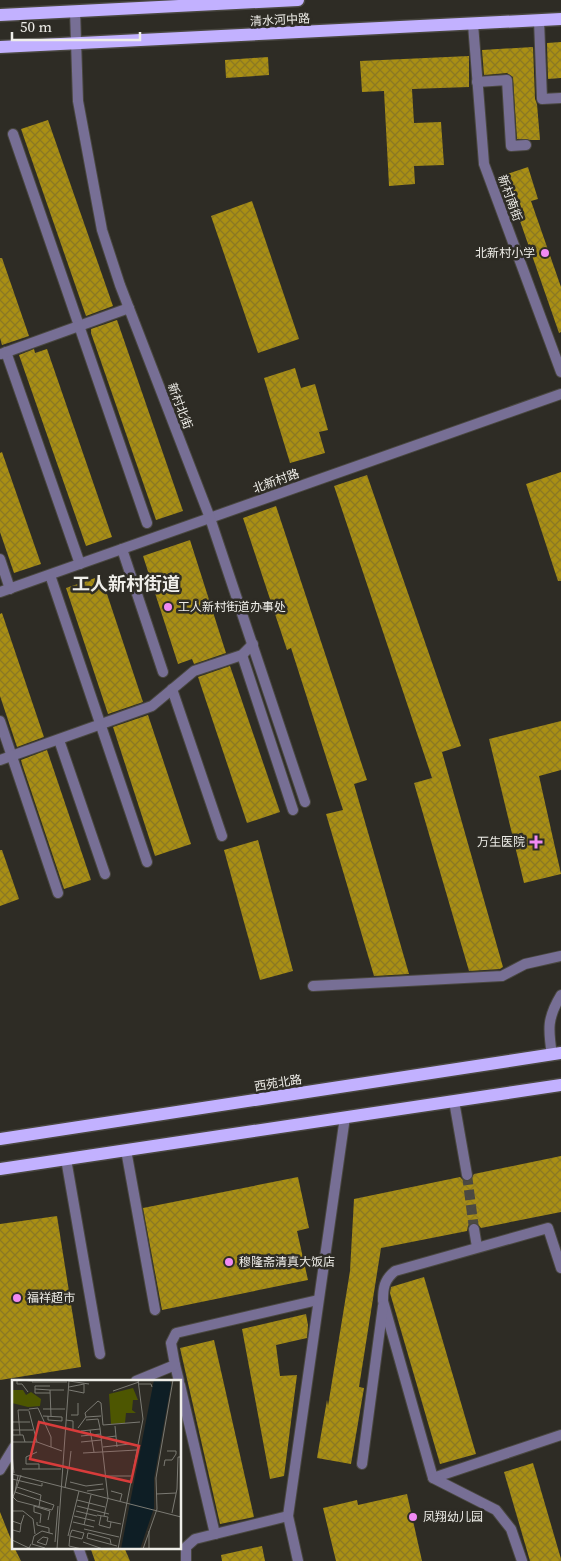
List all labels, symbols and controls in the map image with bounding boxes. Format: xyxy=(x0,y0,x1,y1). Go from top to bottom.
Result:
scale bar xyxy=(12,10,140,42)
street label: 清水河中路 xyxy=(250,10,310,30)
text: 50 m xyxy=(20,16,52,37)
street label: 新村南街 xyxy=(494,173,526,223)
place label: 北新村小学 xyxy=(475,245,535,261)
marker: 北新村小学 xyxy=(539,247,551,259)
street label: 新村北街 xyxy=(164,381,196,431)
street label: 北新村路 xyxy=(251,465,301,497)
district label: 工人新村街道 xyxy=(72,571,180,596)
place label: 工人新村街道办事处 xyxy=(178,599,286,615)
marker: 工人新村街道办事处 xyxy=(162,601,174,613)
place label: 万生医院 xyxy=(477,834,525,850)
marker: 万生医院 xyxy=(529,835,543,849)
street label: 西苑北路 xyxy=(253,1071,303,1095)
place label: 穆隆斋清真大饭店 xyxy=(239,1254,335,1270)
marker: 穆隆斋清真大饭店 xyxy=(223,1256,235,1268)
place label: 福祥超市 xyxy=(27,1290,75,1306)
marker: 福祥超市 xyxy=(11,1292,23,1304)
inset map xyxy=(12,1380,181,1548)
place label: 凤翔幼儿园 xyxy=(423,1509,483,1525)
marker: 凤翔幼儿园 xyxy=(407,1511,419,1523)

